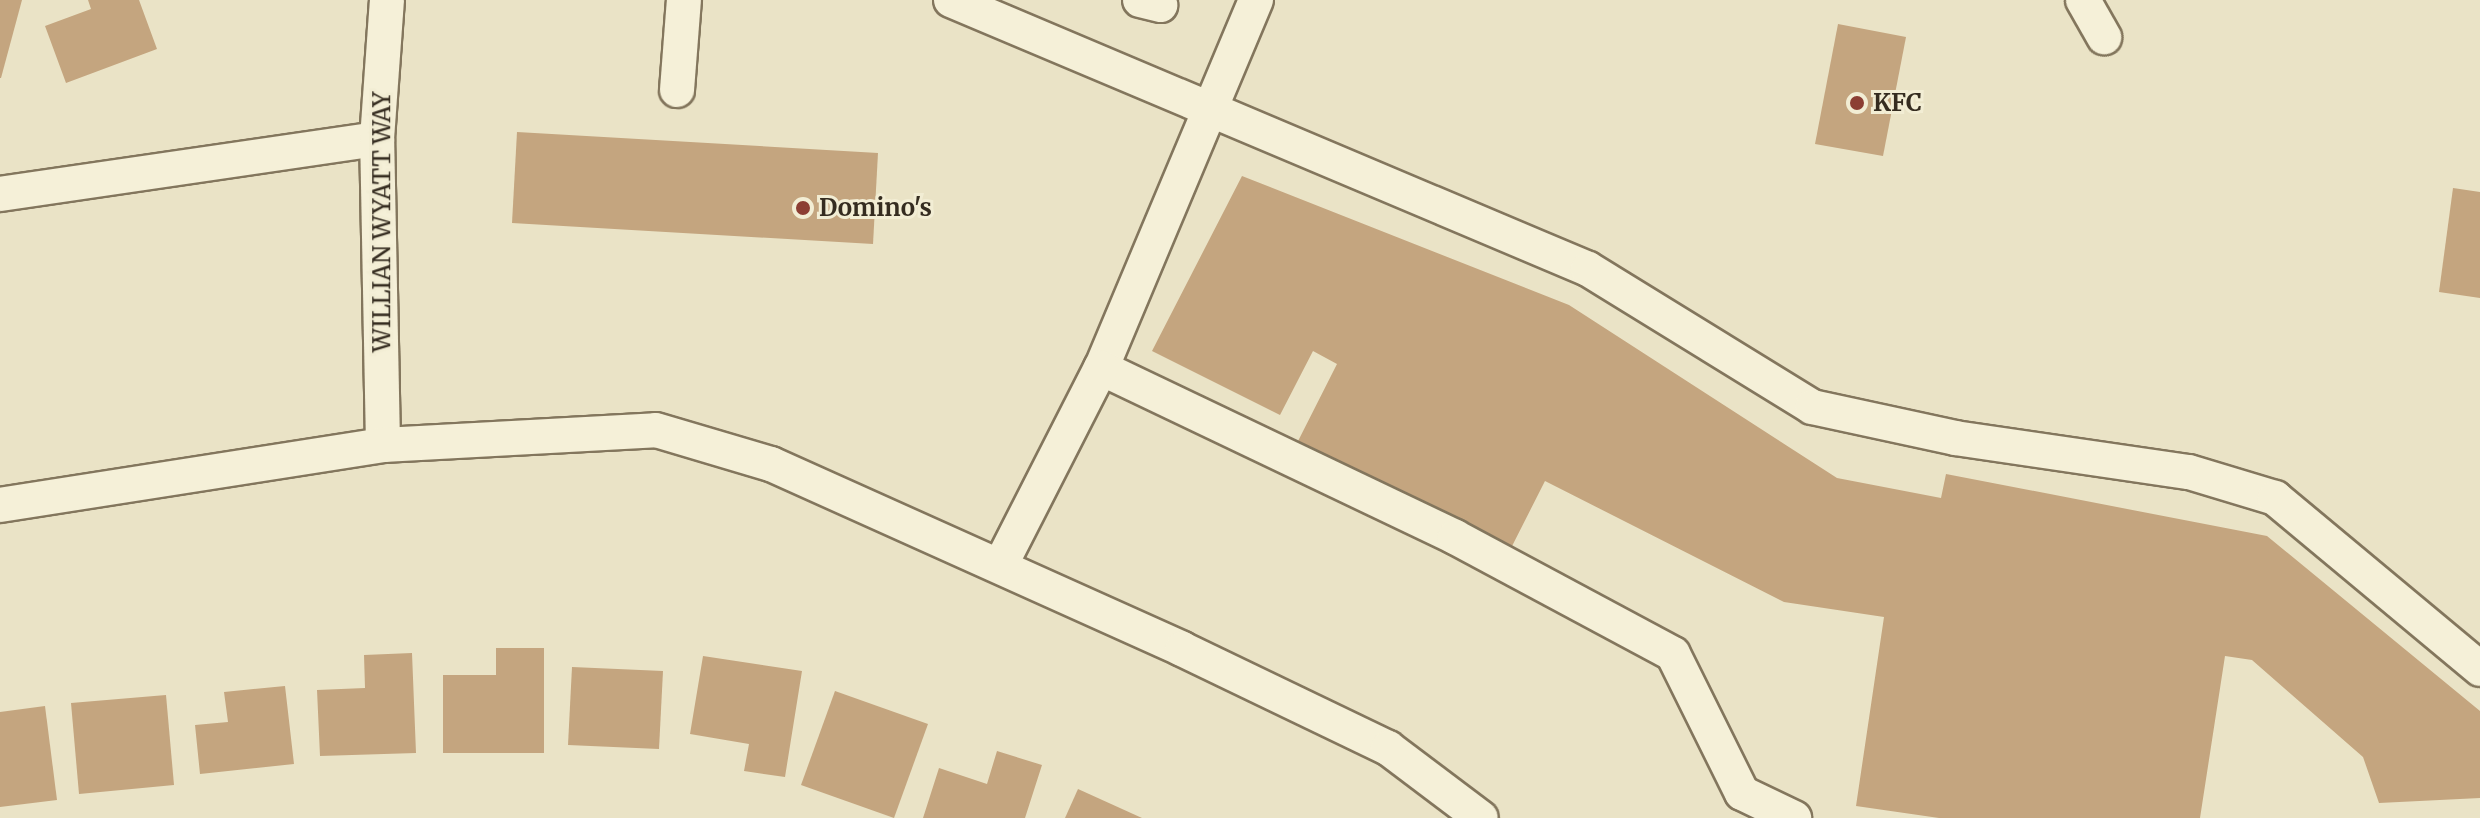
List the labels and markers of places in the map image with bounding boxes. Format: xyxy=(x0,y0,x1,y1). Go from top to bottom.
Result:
place label: KFC xyxy=(1873,89,1922,117)
marker: KFC xyxy=(1848,94,1866,112)
place label: Domino's xyxy=(819,194,932,222)
marker: Domino's xyxy=(794,199,812,217)

